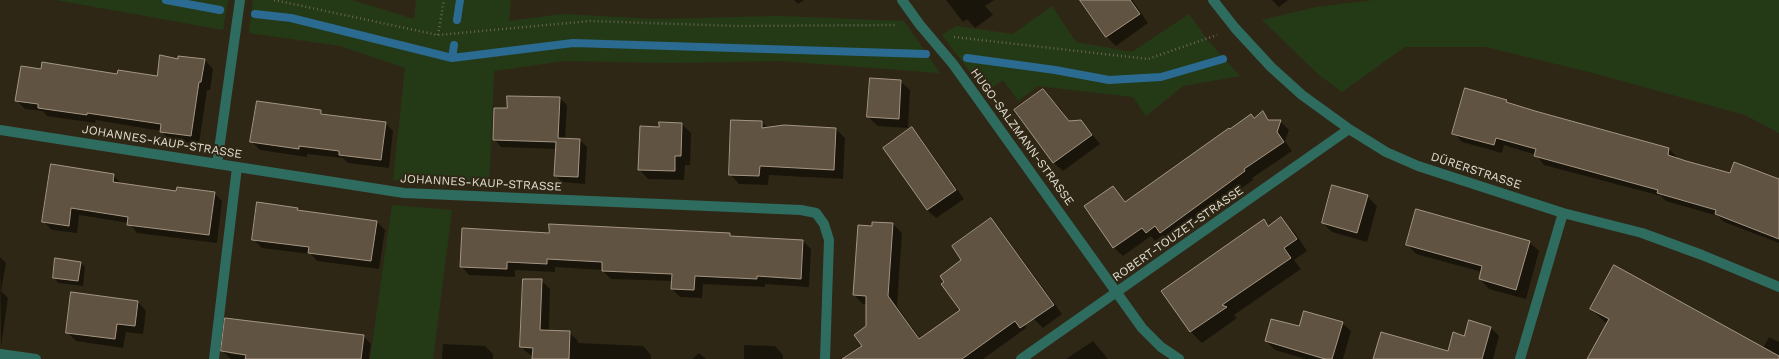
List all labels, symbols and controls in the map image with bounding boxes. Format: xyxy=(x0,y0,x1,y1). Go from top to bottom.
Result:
street label: HUGO-SALZMANN-STRASSE xyxy=(967,66,1077,208)
street label: JOHANNES-KAUP-STRASSE xyxy=(81,122,243,162)
street label: DÜRERSTRASSE xyxy=(1429,150,1523,192)
street label: JOHANNES-KAUP-STRASSE xyxy=(400,172,562,194)
street label: ROBERT-TOUZET-STRASSE xyxy=(1110,183,1246,285)

